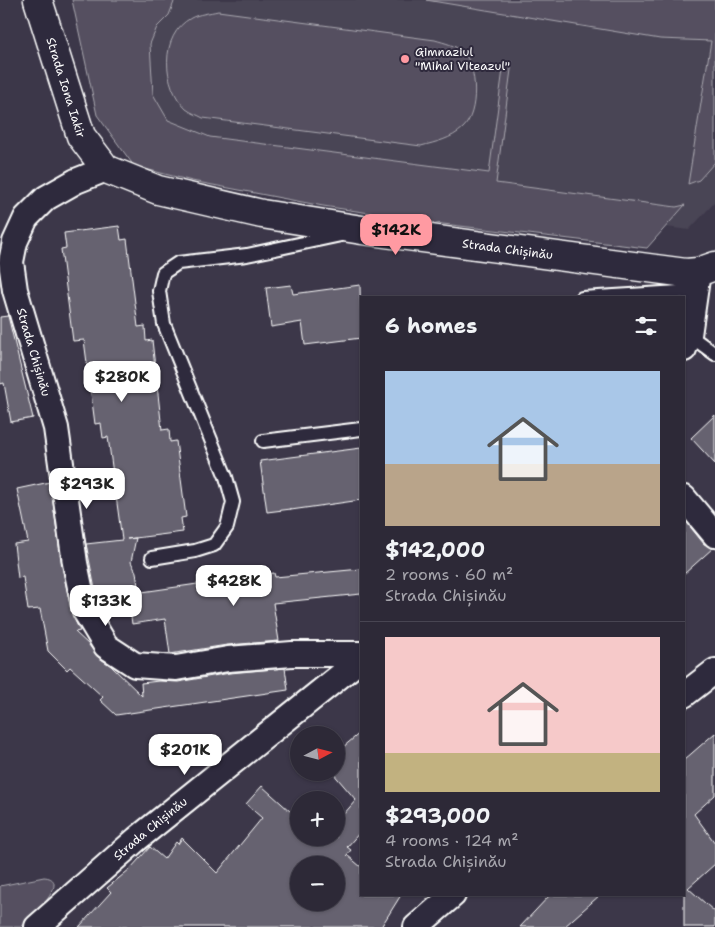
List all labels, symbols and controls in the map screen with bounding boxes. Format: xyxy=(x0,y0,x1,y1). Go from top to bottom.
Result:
street label: Strada Iona Iakir xyxy=(42,35,89,140)
place label: Gimnaziul "Mihai Viteazul" xyxy=(415,44,510,74)
marker: Gimnaziul "Mihai Viteazul" xyxy=(399,53,411,65)
pin: $142K xyxy=(361,214,431,256)
text: $142K xyxy=(371,219,421,240)
street label: Strada Chișinău xyxy=(461,235,554,263)
street label: Strada Chișinău xyxy=(13,306,54,398)
text: 6 homes xyxy=(385,312,477,340)
icon: filters xyxy=(632,312,660,340)
pin: $280K xyxy=(87,360,157,403)
text: $280K xyxy=(95,366,149,387)
icon: home xyxy=(478,404,568,494)
pin: $293K xyxy=(52,468,122,510)
text: $293K xyxy=(60,473,114,494)
text: $142,000 xyxy=(385,536,485,564)
pin: $428K xyxy=(199,564,269,607)
text: 2 rooms · 60 m² xyxy=(385,564,513,585)
text: $428K xyxy=(207,570,261,591)
pin: $133K xyxy=(71,584,141,627)
text: Strada Chișinău xyxy=(385,585,507,606)
text: $133K xyxy=(81,590,131,611)
icon: home xyxy=(478,669,568,759)
north arrow xyxy=(290,726,345,781)
map controls xyxy=(290,726,345,911)
pin: $201K xyxy=(150,734,220,776)
text: $201K xyxy=(160,739,210,760)
button: + xyxy=(290,791,345,846)
street label: Strada Chișinău xyxy=(110,794,191,864)
text: $293,000 xyxy=(385,802,490,830)
text: 4 rooms · 124 m² xyxy=(385,830,519,851)
text: Strada Chișinău xyxy=(385,851,507,872)
button: − xyxy=(290,856,345,911)

